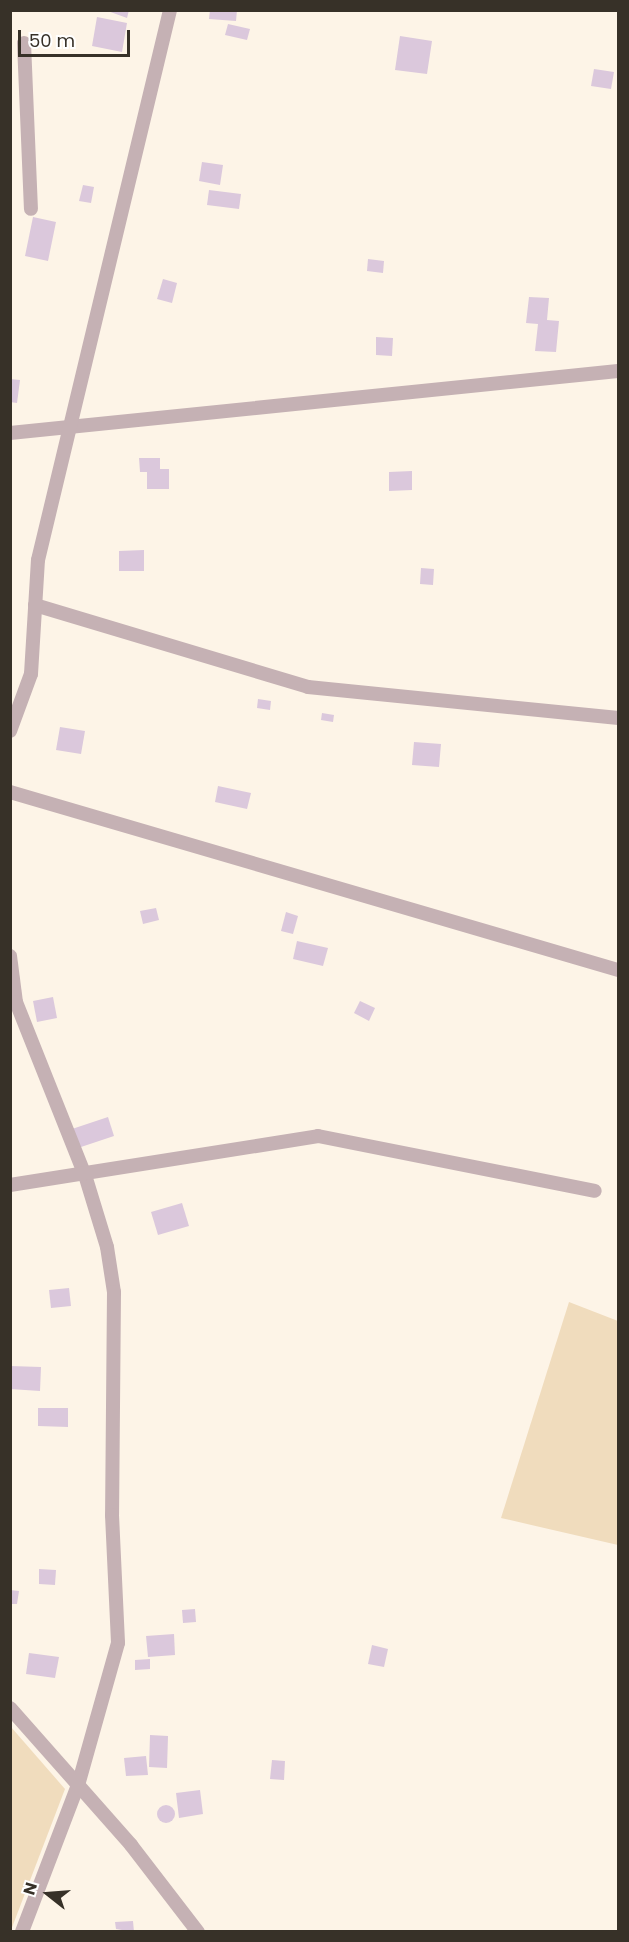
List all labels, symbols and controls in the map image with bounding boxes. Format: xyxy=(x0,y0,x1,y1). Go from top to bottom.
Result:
scale bar xyxy=(21,18,134,56)
text: 50 m xyxy=(29,28,75,53)
north arrow xyxy=(18,1864,78,1924)
text: N xyxy=(18,1879,43,1898)

